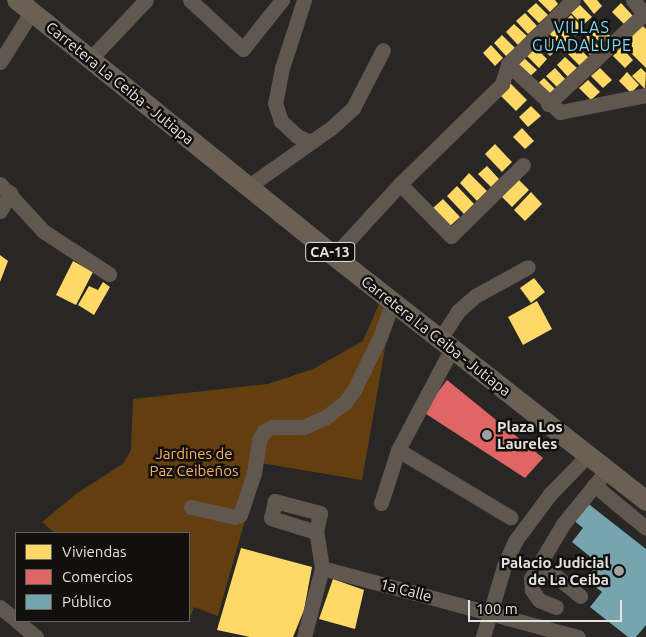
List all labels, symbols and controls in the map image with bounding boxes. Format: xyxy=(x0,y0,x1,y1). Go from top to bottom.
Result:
district label: VILLAS GUADALUPE xyxy=(531,17,633,55)
street label: Carretera La Ceiba - Jutiapa xyxy=(43,18,197,148)
road number: CA-13 xyxy=(305,240,355,264)
street label: Carretera La Ceiba - Jutiapa xyxy=(358,272,514,400)
place label: Plaza Los Laureles xyxy=(497,417,563,452)
marker: Plaza Los Laureles xyxy=(481,429,493,441)
park label: Jardines de Paz Ceibeños xyxy=(150,444,238,479)
legend xyxy=(15,532,190,622)
text: Viviendas xyxy=(62,543,126,560)
place label: Palacio Judicial de La Ceiba xyxy=(501,553,609,588)
marker: Palacio Judicial de La Ceiba xyxy=(613,565,625,577)
text: Comercios xyxy=(62,568,133,585)
street label: 1a Calle xyxy=(378,574,434,606)
scale bar xyxy=(471,590,625,622)
text: Público xyxy=(62,593,112,610)
text: 100 m xyxy=(476,600,518,617)

